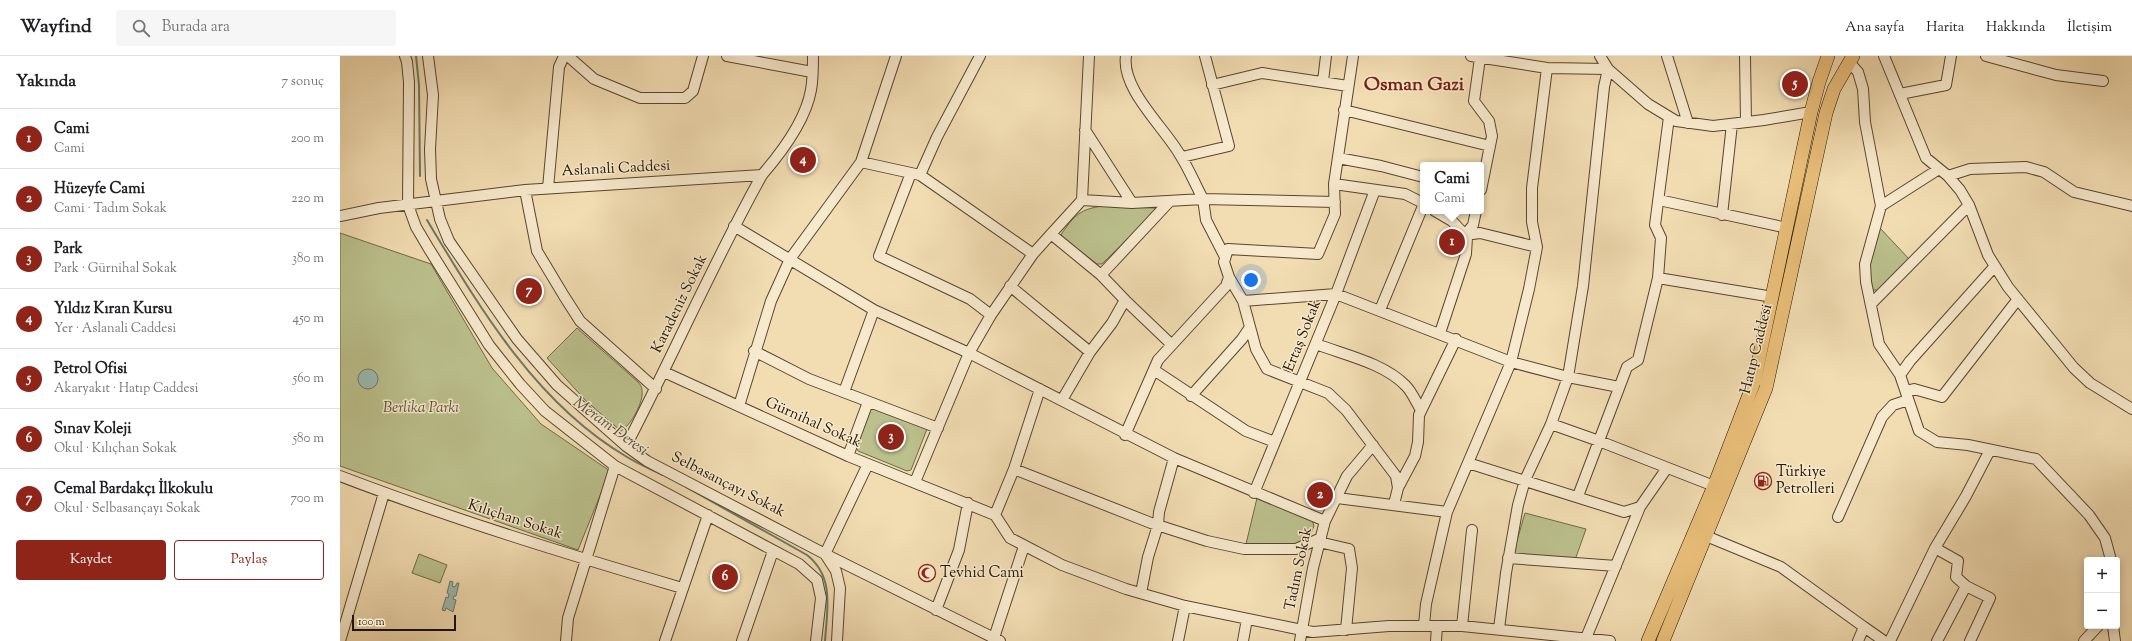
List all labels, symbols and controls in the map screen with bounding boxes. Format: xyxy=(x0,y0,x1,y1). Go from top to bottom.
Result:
search box xyxy=(116,10,396,46)
text: Wayfind xyxy=(20,14,92,41)
icon: search xyxy=(130,17,152,39)
text: Burada ara xyxy=(162,17,230,38)
text: Ana sayfa xyxy=(1845,18,1904,38)
text: Harita xyxy=(1926,18,1964,38)
text: Hakkında xyxy=(1986,18,2045,38)
text: İletişim xyxy=(2067,18,2112,38)
pin: 5 xyxy=(1782,69,1808,99)
text: Yakında xyxy=(16,70,76,94)
district label: Osman Gazi xyxy=(1364,72,1465,99)
text: 7 sonuç xyxy=(282,73,324,91)
text: Cami xyxy=(54,119,89,140)
text: 1 xyxy=(27,130,31,148)
text: 200 m xyxy=(291,130,324,148)
text: Cami xyxy=(54,140,85,158)
pin: 4 xyxy=(790,145,816,175)
street label: Aslanali Caddesi xyxy=(561,156,671,182)
popup xyxy=(1420,162,1484,214)
text: Cami xyxy=(1434,169,1470,190)
text: Hüzeyfe Cami xyxy=(54,179,145,200)
text: 2 xyxy=(26,190,32,208)
text: 220 m xyxy=(291,190,324,208)
text: Cami xyxy=(1434,190,1465,208)
text: Cami · Tadım Sokak xyxy=(54,200,167,218)
pin: 1 xyxy=(1439,227,1465,257)
text: Park xyxy=(54,239,83,260)
text: 3 xyxy=(26,250,32,268)
text: 380 m xyxy=(292,250,324,268)
street label: Karadeniz Sokak xyxy=(647,251,713,357)
text: Park · Gürnihal Sokak xyxy=(54,260,177,278)
your location xyxy=(1241,270,1261,290)
pin: 7 xyxy=(516,276,542,306)
street label: Ertaş Sokak xyxy=(1279,297,1327,375)
text: Yıldız Kıran Kursu xyxy=(54,299,172,320)
street label: Hatıp Caddesi xyxy=(1736,302,1778,396)
text: 4 xyxy=(26,310,32,328)
text: 450 m xyxy=(293,310,324,328)
text: Yer · Aslanali Caddesi xyxy=(54,320,176,338)
text: Petrol Ofisi xyxy=(54,359,127,380)
text: 5 xyxy=(27,370,31,388)
text: 560 m xyxy=(293,370,324,388)
text: Akaryakıt · Hatıp Caddesi xyxy=(54,380,198,398)
water label: Meram Deresi xyxy=(568,392,652,462)
street label: Gürnihal Sokak xyxy=(762,392,864,454)
park label: Berlika Parkı xyxy=(383,398,459,419)
text: Sınav Koleji xyxy=(54,419,132,440)
pin: 3 xyxy=(878,422,904,452)
text: 6 xyxy=(26,430,32,448)
text: 580 m xyxy=(293,430,324,448)
text: Okul · Kılıçhan Sokak xyxy=(54,440,177,458)
street label: Selbasançayı Sokak xyxy=(667,447,789,523)
place label: Türkiye Petrolleri xyxy=(1776,462,1835,500)
fuel station icon: Türkiye Petrolleri xyxy=(1753,471,1773,491)
text: Cemal Bardakçı İlkokulu xyxy=(54,479,213,500)
pin: 2 xyxy=(1307,480,1333,510)
text: 7 xyxy=(26,490,32,508)
text: 700 m xyxy=(290,490,324,508)
street label: Kılıçhan Sokak xyxy=(465,495,565,545)
text: Okul · Selbasançayı Sokak xyxy=(54,500,201,518)
street label: Tadım Sokak xyxy=(1280,525,1318,613)
button: Kaydet xyxy=(16,540,166,580)
button: Paylaş xyxy=(174,540,324,580)
map controls xyxy=(2084,557,2120,629)
button: + xyxy=(2084,557,2120,593)
pin: 6 xyxy=(712,562,738,592)
mosque icon: Tevhid Cami xyxy=(917,563,937,583)
place label: Tevhid Cami xyxy=(940,563,1024,584)
button: − xyxy=(2084,593,2120,629)
scale bar xyxy=(352,613,456,632)
text: 100 m xyxy=(358,614,385,630)

